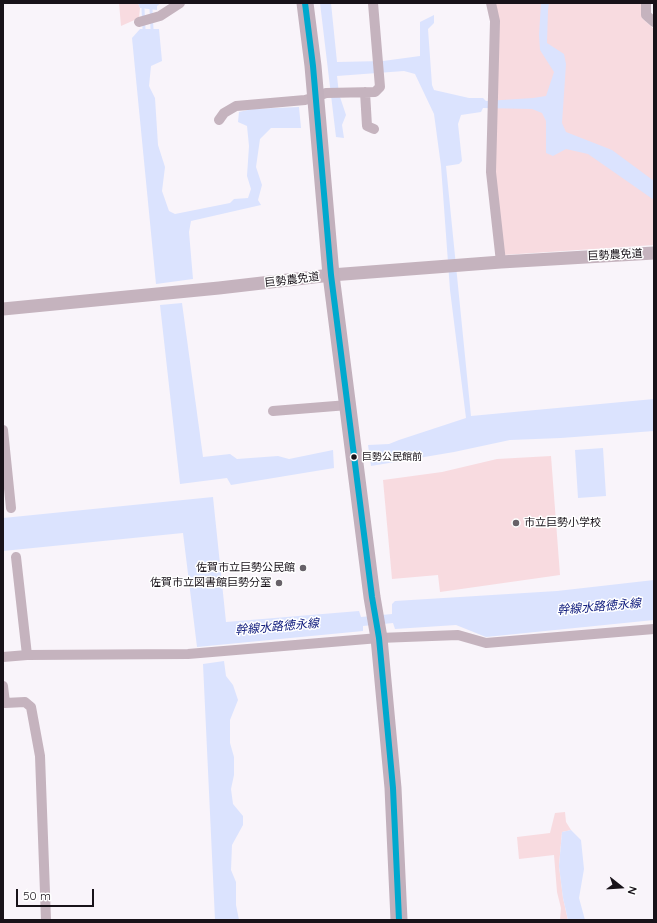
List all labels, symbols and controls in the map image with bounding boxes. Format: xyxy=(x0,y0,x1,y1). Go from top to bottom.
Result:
street label: 巨勢農免道 xyxy=(587,247,643,263)
street label: 巨勢農免道 xyxy=(264,270,320,290)
place label: 巨勢公民館前 xyxy=(362,451,422,463)
marker: 巨勢公民館前 xyxy=(349,452,359,462)
place label: 市立巨勢小学校 xyxy=(524,516,601,530)
marker: 市立巨勢小学校 xyxy=(511,518,521,528)
place label: 佐賀市立巨勢公民館 xyxy=(196,561,295,575)
marker: 佐賀市立巨勢公民館 xyxy=(298,563,308,573)
place label: 佐賀市立図書館巨勢分室 xyxy=(150,576,271,590)
marker: 佐賀市立図書館巨勢分室 xyxy=(274,578,284,588)
water label: 幹線水路徳永線 xyxy=(557,596,641,618)
water label: 幹線水路徳永線 xyxy=(235,616,319,638)
north arrow xyxy=(601,867,641,907)
scale bar xyxy=(18,881,96,907)
text: N xyxy=(625,885,640,896)
text: 50 m xyxy=(23,888,51,903)

